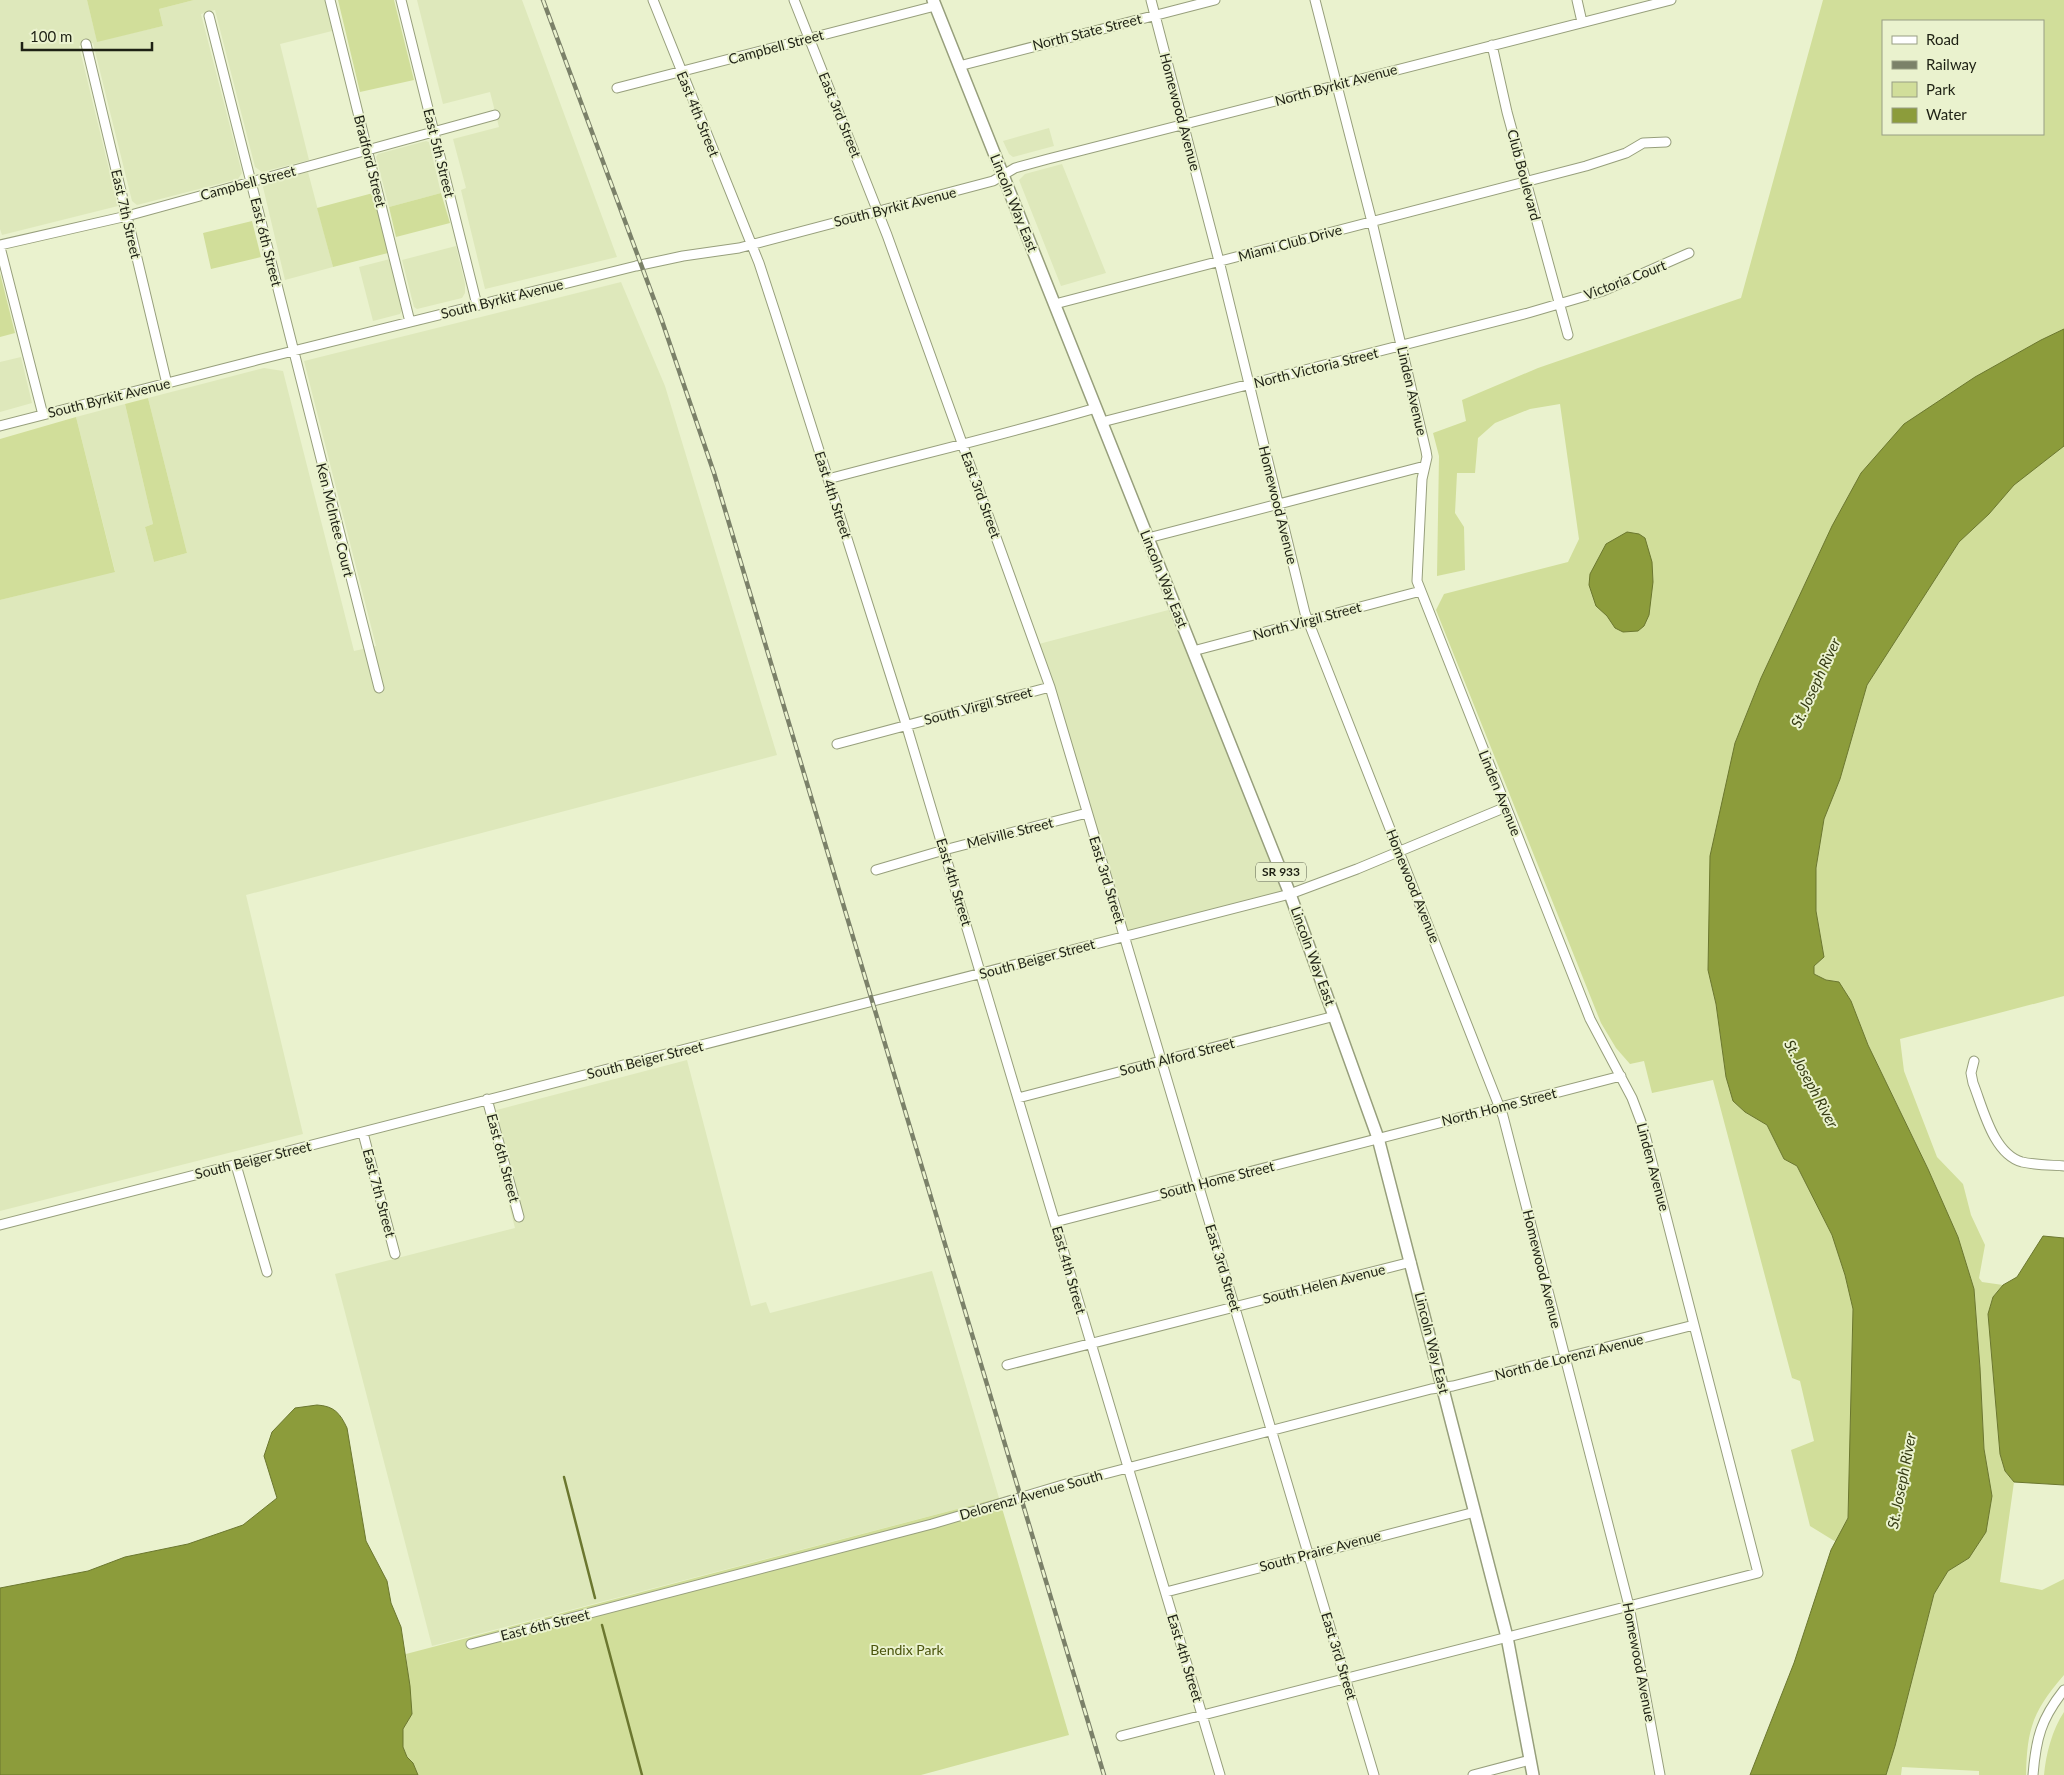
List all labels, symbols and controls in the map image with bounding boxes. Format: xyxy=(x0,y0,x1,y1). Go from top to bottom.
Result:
street label: North State Street xyxy=(1031,10,1143,53)
scale bar xyxy=(22,20,152,52)
legend xyxy=(1882,20,2044,135)
street label: Campbell Street xyxy=(726,26,825,67)
text: 100 m xyxy=(30,27,72,45)
text: Road xyxy=(1926,30,1959,48)
street label: Homewood Avenue xyxy=(1157,51,1204,173)
text: Railway xyxy=(1926,55,1977,73)
street label: North Byrkit Avenue xyxy=(1273,60,1399,109)
street label: East 4th Street xyxy=(674,68,723,159)
street label: East 3rd Street xyxy=(816,70,865,160)
text: Park xyxy=(1926,80,1956,98)
text: Water xyxy=(1926,105,1967,123)
street label: East 5th Street xyxy=(420,107,459,199)
street label: Bradford Street xyxy=(351,113,390,209)
street label: Club Boulevard xyxy=(1504,127,1545,222)
street label: Lincoln Way East xyxy=(987,151,1042,254)
street label: Campbell Street xyxy=(198,162,297,203)
street label: East 7th Street xyxy=(108,168,145,260)
street label: South Byrkit Avenue xyxy=(832,183,958,230)
street label: East 6th Street xyxy=(247,196,286,288)
street label: Miami Club Drive xyxy=(1236,220,1344,265)
street label: Victoria Court xyxy=(1581,256,1668,303)
street label: South Byrkit Avenue xyxy=(439,275,565,322)
street label: North Victoria Street xyxy=(1252,344,1380,391)
street label: Linden Avenue xyxy=(1394,345,1431,437)
street label: South Byrkit Avenue xyxy=(46,374,172,421)
street label: Homewood Avenue xyxy=(1256,444,1301,566)
street label: East 4th Street xyxy=(811,449,856,541)
street label: East 3rd Street xyxy=(958,449,1005,540)
street label: Ken McIntee Court xyxy=(313,461,358,579)
street label: Lincoln Way East xyxy=(1137,527,1192,630)
street label: North Virgil Street xyxy=(1251,598,1363,643)
water label: St. Joseph River xyxy=(1786,634,1844,730)
street label: South Virgil Street xyxy=(922,683,1034,728)
street label: Linden Avenue xyxy=(1476,747,1525,838)
street label: Melville Street xyxy=(965,814,1055,851)
street label: Homewood Avenue xyxy=(1383,826,1444,945)
street label: East 3rd Street xyxy=(1086,834,1129,926)
street label: East 4th Street xyxy=(933,836,976,928)
road number: SR 933 xyxy=(1256,862,1306,882)
street label: Lincoln Way East xyxy=(1288,904,1339,1008)
street label: South Beiger Street xyxy=(977,935,1097,982)
street label: South Alford Street xyxy=(1118,1034,1236,1079)
street label: South Beiger Street xyxy=(585,1037,705,1082)
water label: St. Joseph River xyxy=(1781,1037,1843,1131)
street label: North Home Street xyxy=(1440,1084,1558,1129)
street label: East 6th Street xyxy=(483,1112,523,1204)
street label: Linden Avenue xyxy=(1634,1121,1673,1213)
street label: South Beiger Street xyxy=(193,1137,313,1182)
street label: East 7th Street xyxy=(359,1147,399,1239)
street label: South Home Street xyxy=(1158,1157,1276,1202)
street label: Homewood Avenue xyxy=(1520,1208,1565,1330)
street label: East 3rd Street xyxy=(1202,1222,1245,1314)
street label: East 4th Street xyxy=(1049,1224,1090,1316)
street label: South Helen Avenue xyxy=(1261,1260,1387,1307)
street label: Lincoln Way East xyxy=(1412,1290,1453,1396)
street label: North de Lorenzi Avenue xyxy=(1493,1330,1645,1383)
water label: St. Joseph River xyxy=(1883,1431,1919,1530)
street label: Delorenzi Avenue South xyxy=(957,1466,1104,1523)
street label: South Praire Avenue xyxy=(1257,1526,1382,1575)
street label: Homewood Avenue xyxy=(1620,1601,1659,1723)
street label: East 6th Street xyxy=(499,1605,591,1644)
street label: East 3rd Street xyxy=(1318,1610,1361,1702)
street label: East 4th Street xyxy=(1164,1612,1207,1704)
park label: Bendix Park xyxy=(870,1641,945,1658)

